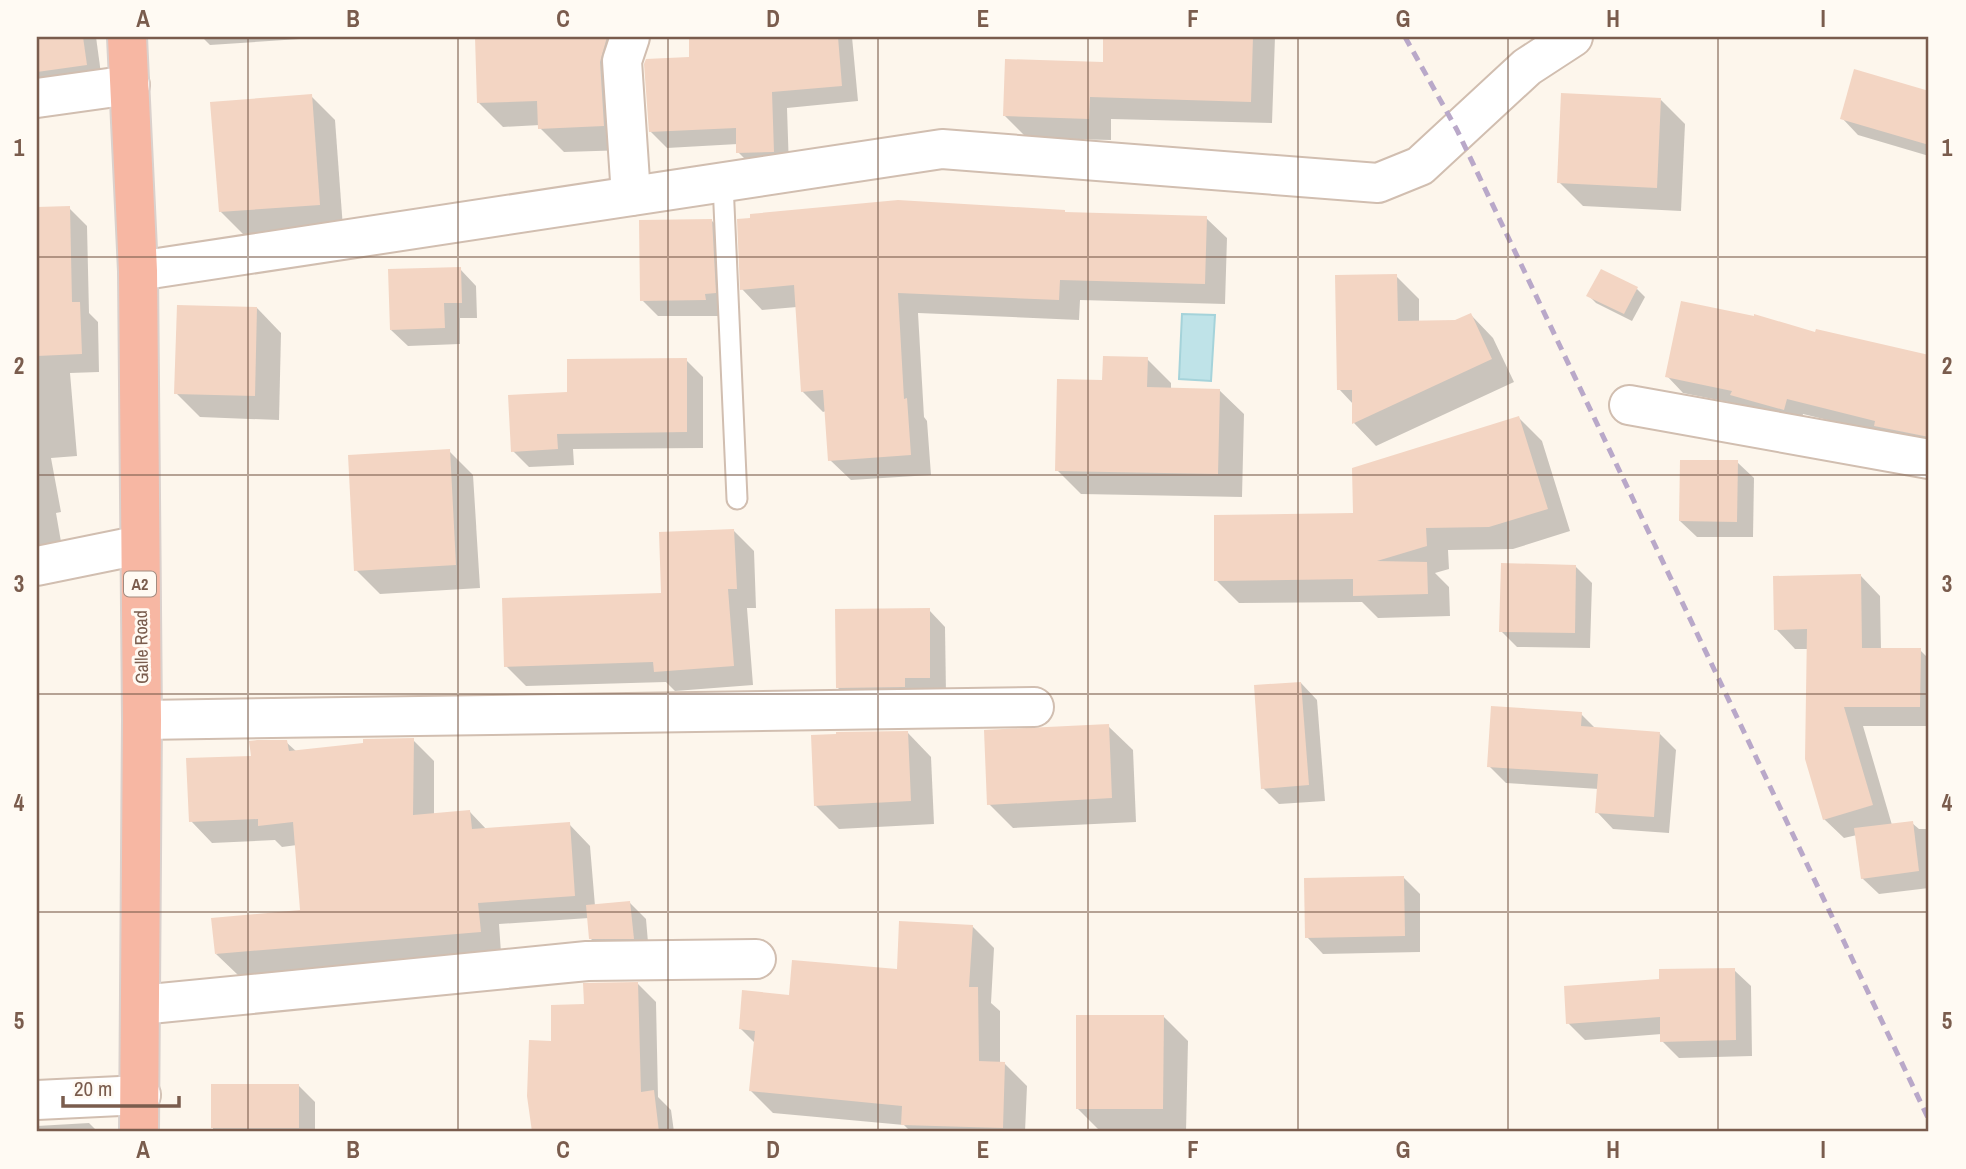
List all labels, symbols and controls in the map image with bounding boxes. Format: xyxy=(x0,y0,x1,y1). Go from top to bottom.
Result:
text: A xyxy=(136,3,150,34)
text: B xyxy=(346,3,360,34)
text: C xyxy=(556,3,570,34)
text: D xyxy=(766,3,780,34)
text: E xyxy=(977,3,989,34)
text: F xyxy=(1187,3,1199,34)
text: G xyxy=(1396,3,1410,34)
text: H xyxy=(1606,3,1620,34)
text: I xyxy=(1820,3,1826,34)
text: 1 xyxy=(14,132,25,163)
text: 1 xyxy=(1942,132,1953,163)
text: 2 xyxy=(14,350,24,381)
text: 2 xyxy=(1942,350,1952,381)
text: 3 xyxy=(14,568,24,599)
text: 3 xyxy=(1942,568,1952,599)
road number: A2 xyxy=(124,572,156,596)
street label: Galle Road xyxy=(128,610,154,684)
text: 4 xyxy=(14,787,25,818)
text: 4 xyxy=(1942,787,1953,818)
text: 5 xyxy=(14,1005,24,1036)
text: 5 xyxy=(1942,1005,1952,1036)
scale bar xyxy=(63,1064,178,1108)
text: 20 m xyxy=(74,1074,112,1103)
text: A xyxy=(136,1134,150,1165)
text: B xyxy=(346,1134,360,1165)
text: C xyxy=(556,1134,570,1165)
text: D xyxy=(766,1134,780,1165)
text: E xyxy=(977,1134,989,1165)
text: F xyxy=(1187,1134,1199,1165)
text: G xyxy=(1396,1134,1410,1165)
text: H xyxy=(1606,1134,1620,1165)
text: I xyxy=(1820,1134,1826,1165)

